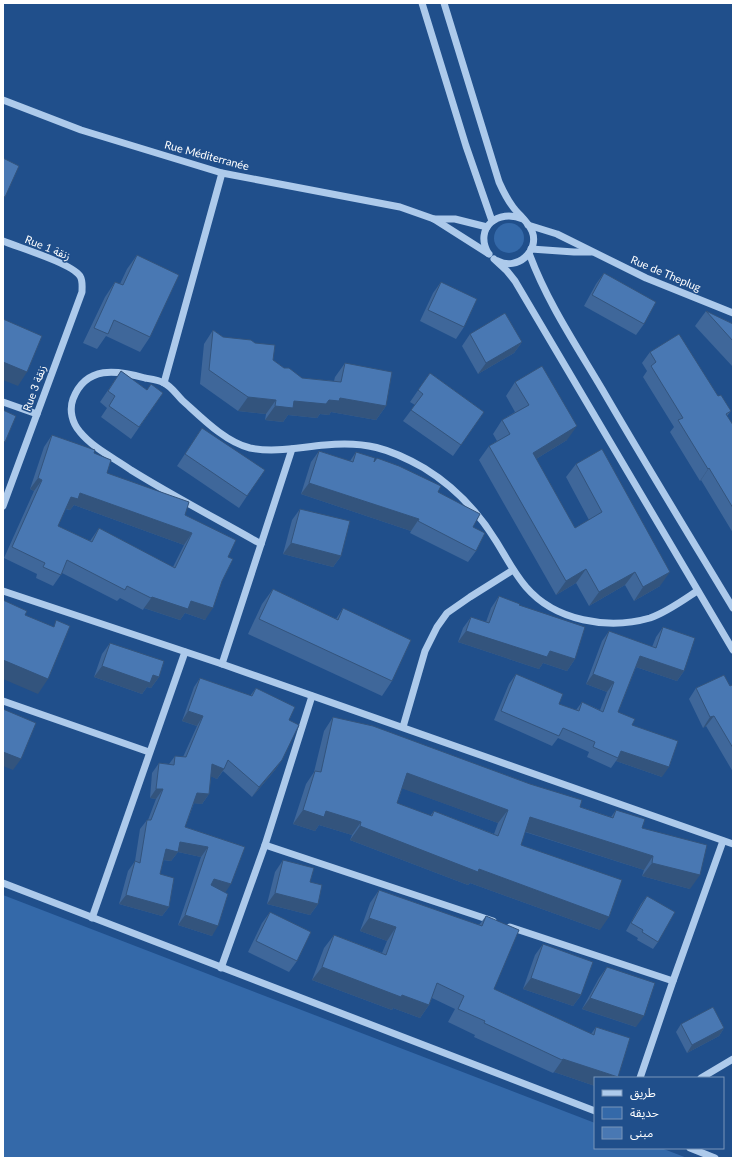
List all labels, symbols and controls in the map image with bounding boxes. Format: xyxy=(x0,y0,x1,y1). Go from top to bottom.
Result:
street label: Rue Méditerranée xyxy=(163,137,251,173)
street label: Rue 1 زنقة xyxy=(23,232,73,263)
street label: Rue de Theplug xyxy=(629,252,703,294)
street label: Rue 3 زنقة xyxy=(20,363,49,413)
legend xyxy=(594,1077,724,1149)
text: طريق xyxy=(630,1085,656,1101)
text: حديقة xyxy=(630,1105,659,1120)
text: مبنى xyxy=(630,1125,653,1140)

